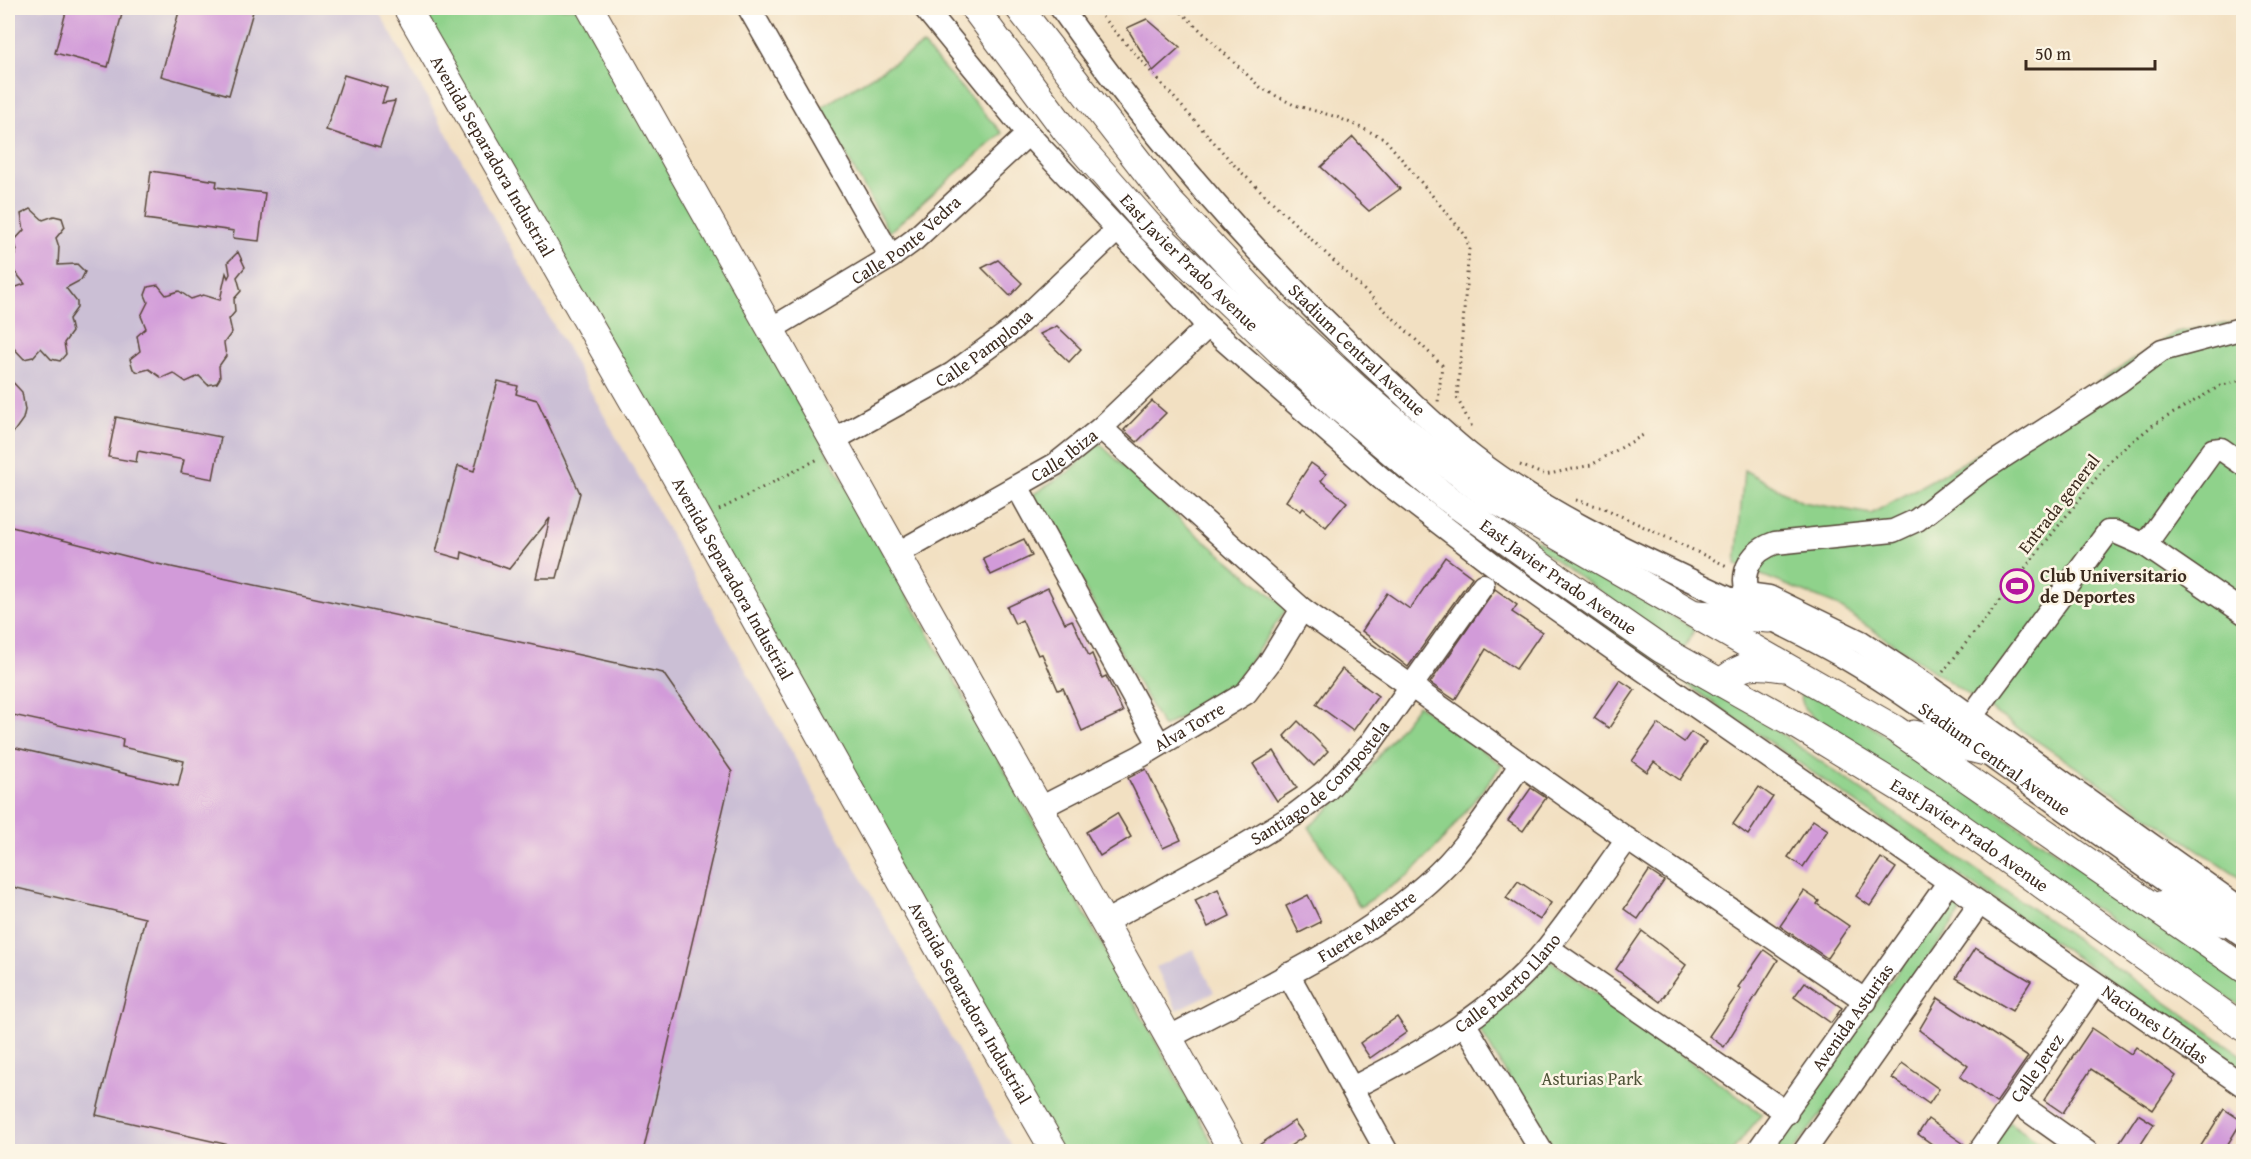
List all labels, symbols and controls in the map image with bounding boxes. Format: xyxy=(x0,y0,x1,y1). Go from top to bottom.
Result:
scale bar xyxy=(2026,33,2155,71)
text: 50 m xyxy=(2035,40,2071,67)
street label: Avenida Separadora Industrial xyxy=(424,50,561,262)
street label: East Javier Prado Avenue xyxy=(1114,187,1265,337)
street label: Calle Ponte Vedra xyxy=(846,189,967,291)
street label: Stadium Central Avenue xyxy=(1282,277,1432,422)
street label: Calle Pamplona xyxy=(930,302,1039,394)
street label: Calle Ibiza xyxy=(1025,422,1104,489)
street label: Entrada general xyxy=(2011,448,2106,559)
street label: Avenida Separadora Industrial xyxy=(665,472,800,685)
street label: East Javier Prado Avenue xyxy=(1475,512,1643,641)
place label: Club Universitario de Deportes xyxy=(2040,562,2187,610)
sports icon: Club Universitario de Deportes xyxy=(1999,568,2035,604)
street label: Alva Torre xyxy=(1148,695,1230,758)
street label: Stadium Central Avenue xyxy=(1913,695,2076,822)
street label: Santiago de Compostela xyxy=(1245,714,1396,852)
street label: East Javier Prado Avenue xyxy=(1885,771,2055,898)
street label: Fuerte Maestre xyxy=(1312,884,1422,969)
street label: Avenida Separadora Industrial xyxy=(902,897,1038,1109)
street label: Calle Puerto Llano xyxy=(1449,927,1567,1039)
street label: Avenida Asturias xyxy=(1804,958,1900,1077)
street label: Naciones Unidas xyxy=(2097,978,2214,1071)
street label: Calle Jerez xyxy=(2003,1028,2070,1108)
park label: Asturias Park xyxy=(1542,1065,1643,1092)

